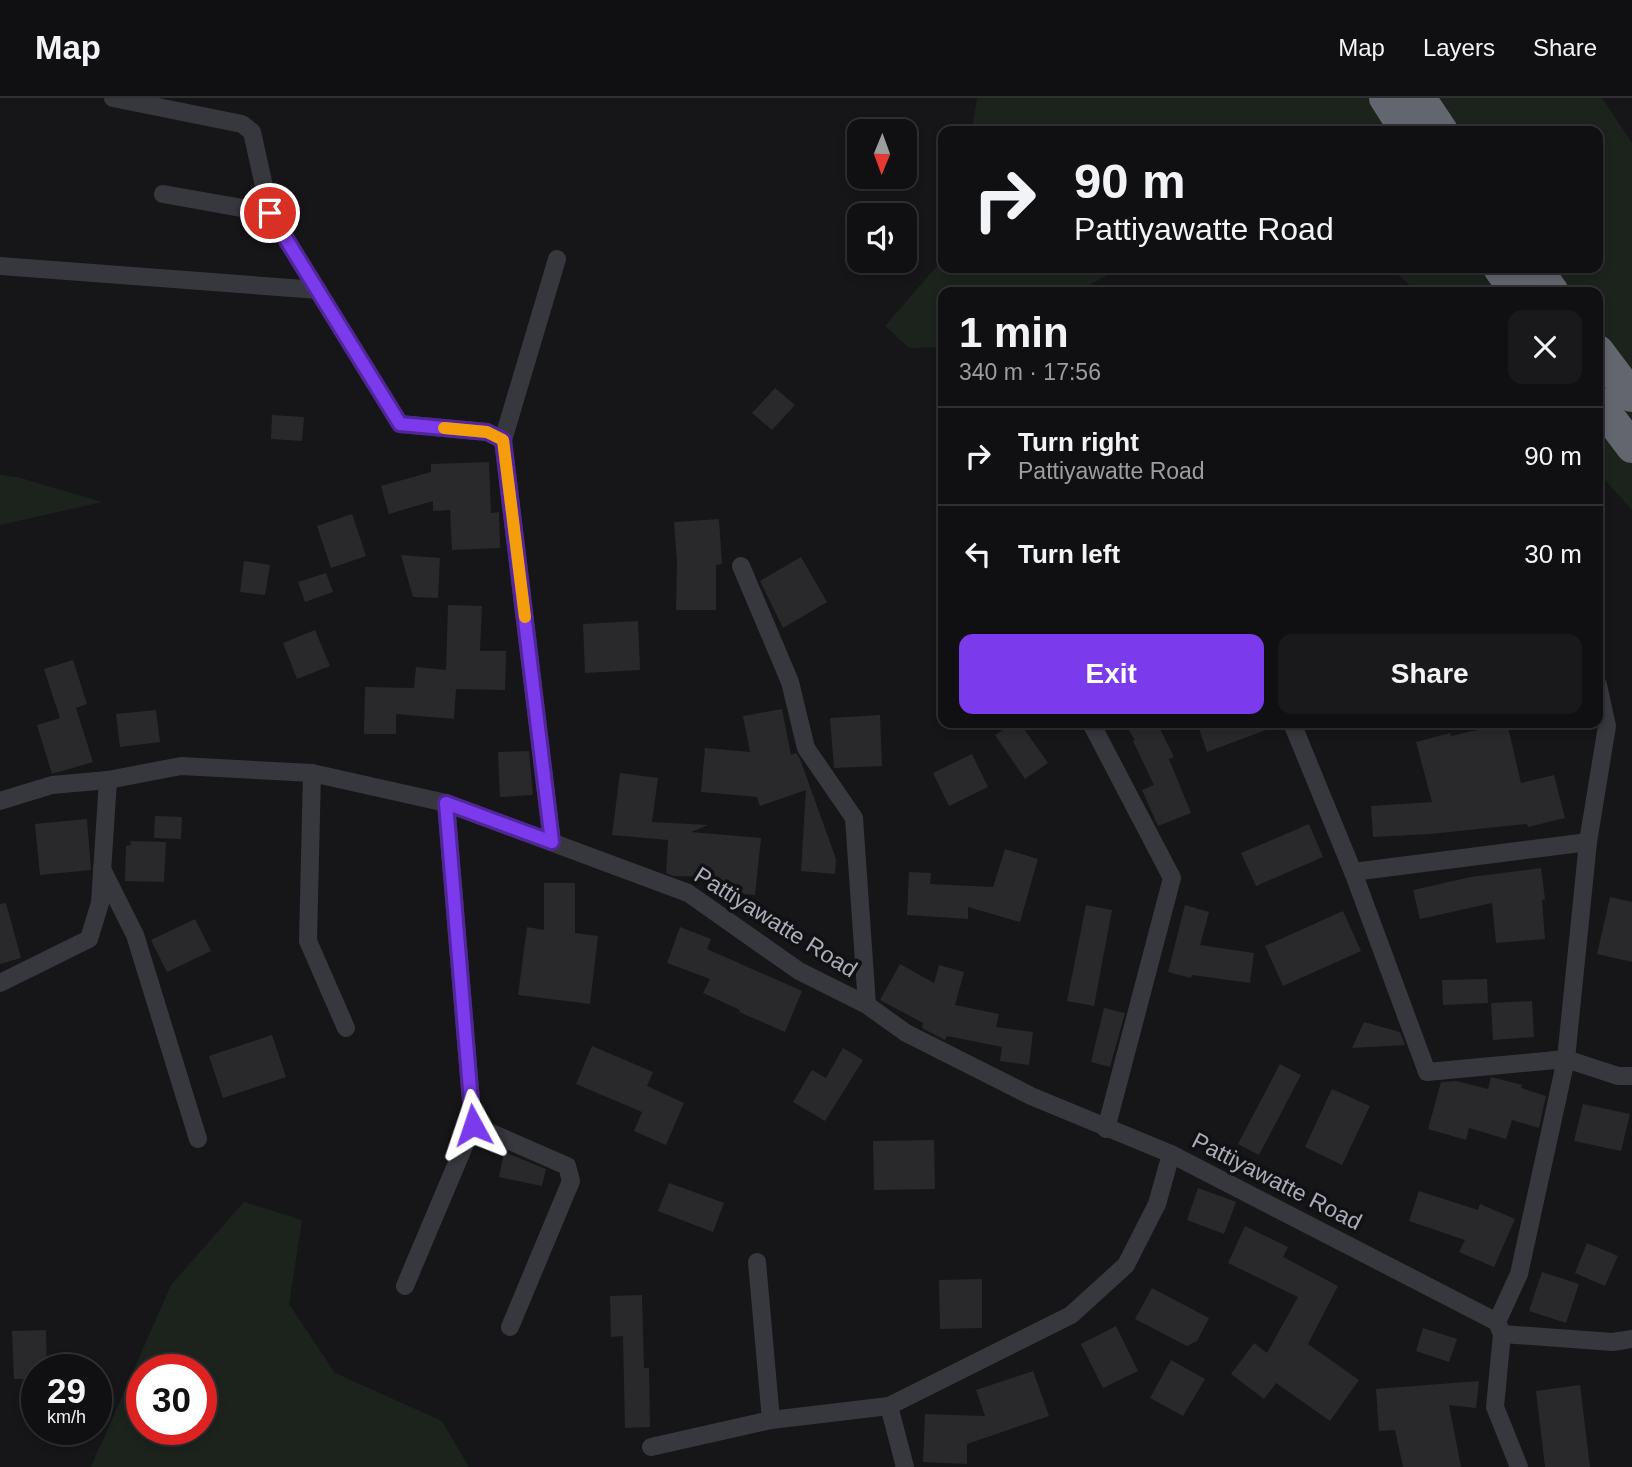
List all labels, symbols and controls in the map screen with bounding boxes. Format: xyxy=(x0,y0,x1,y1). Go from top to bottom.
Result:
text: Map xyxy=(35,29,101,66)
text: Map xyxy=(1338,34,1385,61)
text: Layers xyxy=(1423,34,1495,61)
text: Share xyxy=(1533,34,1597,61)
north arrow xyxy=(847,119,917,189)
map controls xyxy=(847,119,917,273)
icon: right xyxy=(959,154,1050,245)
text: 90 m xyxy=(1074,154,1186,208)
pin xyxy=(240,183,300,243)
icon: arrive xyxy=(251,194,289,232)
button: sound xyxy=(847,203,917,273)
text: Pattiyawatte Road xyxy=(1074,211,1334,247)
text: 1 min xyxy=(959,309,1069,356)
button: close xyxy=(1508,310,1582,384)
text: 340 m · 17:56 xyxy=(959,359,1101,385)
text: Turn right xyxy=(1018,427,1139,457)
icon: right xyxy=(959,437,997,475)
text: 90 m xyxy=(1524,441,1582,471)
text: Pattiyawatte Road xyxy=(1018,458,1205,484)
icon: left xyxy=(959,535,997,573)
text: Turn left xyxy=(1018,539,1120,569)
text: 30 m xyxy=(1524,539,1582,569)
button: Exit xyxy=(959,634,1264,714)
button: Share xyxy=(1278,634,1582,714)
street label: Pattiyawatte Road xyxy=(690,862,862,982)
position arrow xyxy=(436,1088,510,1162)
street label: Pattiyawatte Road xyxy=(1188,1127,1366,1235)
speed limit sign: 30 xyxy=(126,1354,217,1445)
text: 29 xyxy=(47,1371,86,1410)
text: km/h xyxy=(47,1407,86,1427)

